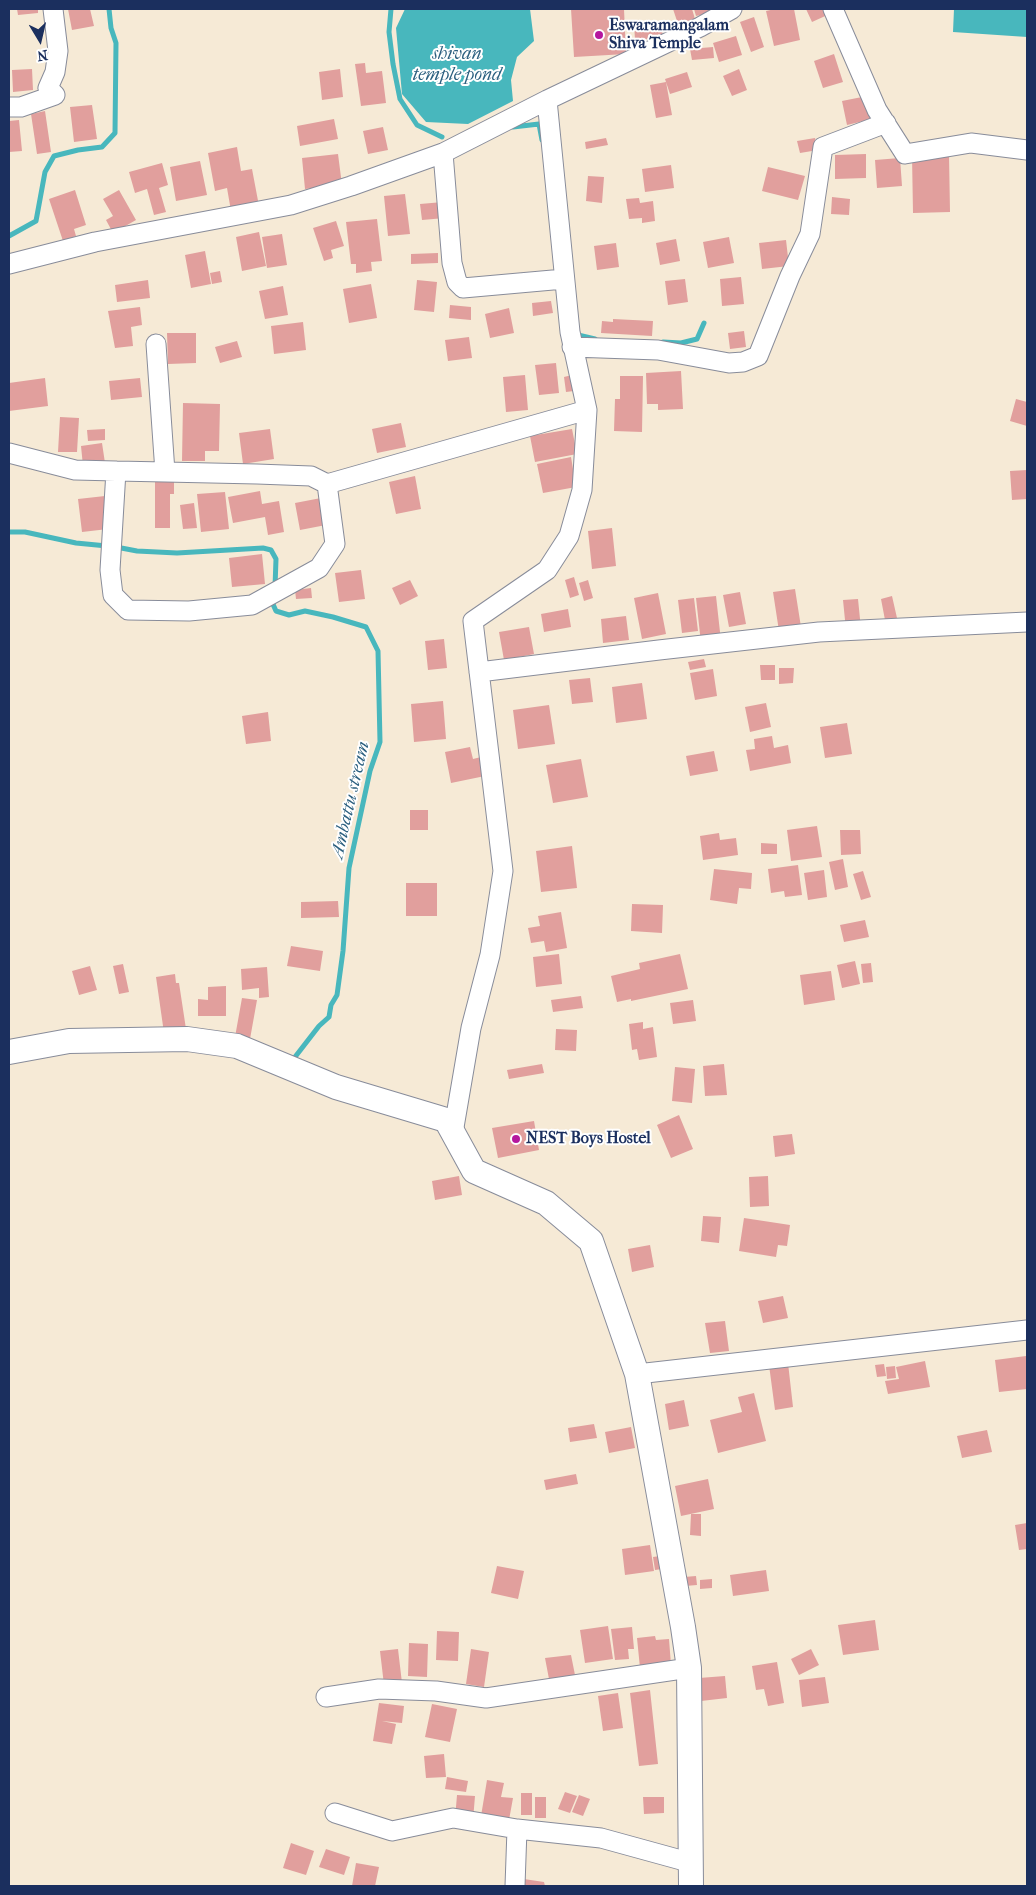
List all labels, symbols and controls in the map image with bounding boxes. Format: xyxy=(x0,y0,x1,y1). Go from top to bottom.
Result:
north arrow xyxy=(15,15,65,65)
place label: Eswaramangalam Shiva Temple xyxy=(609,16,729,54)
marker: Eswaramangalam Shiva Temple xyxy=(593,29,605,41)
water label: shivan temple pond xyxy=(413,44,501,86)
text: N xyxy=(36,46,49,65)
water label: Ambattu stream xyxy=(327,739,375,861)
place label: NEST Boys Hostel xyxy=(526,1129,651,1149)
marker: NEST Boys Hostel xyxy=(510,1133,522,1145)

